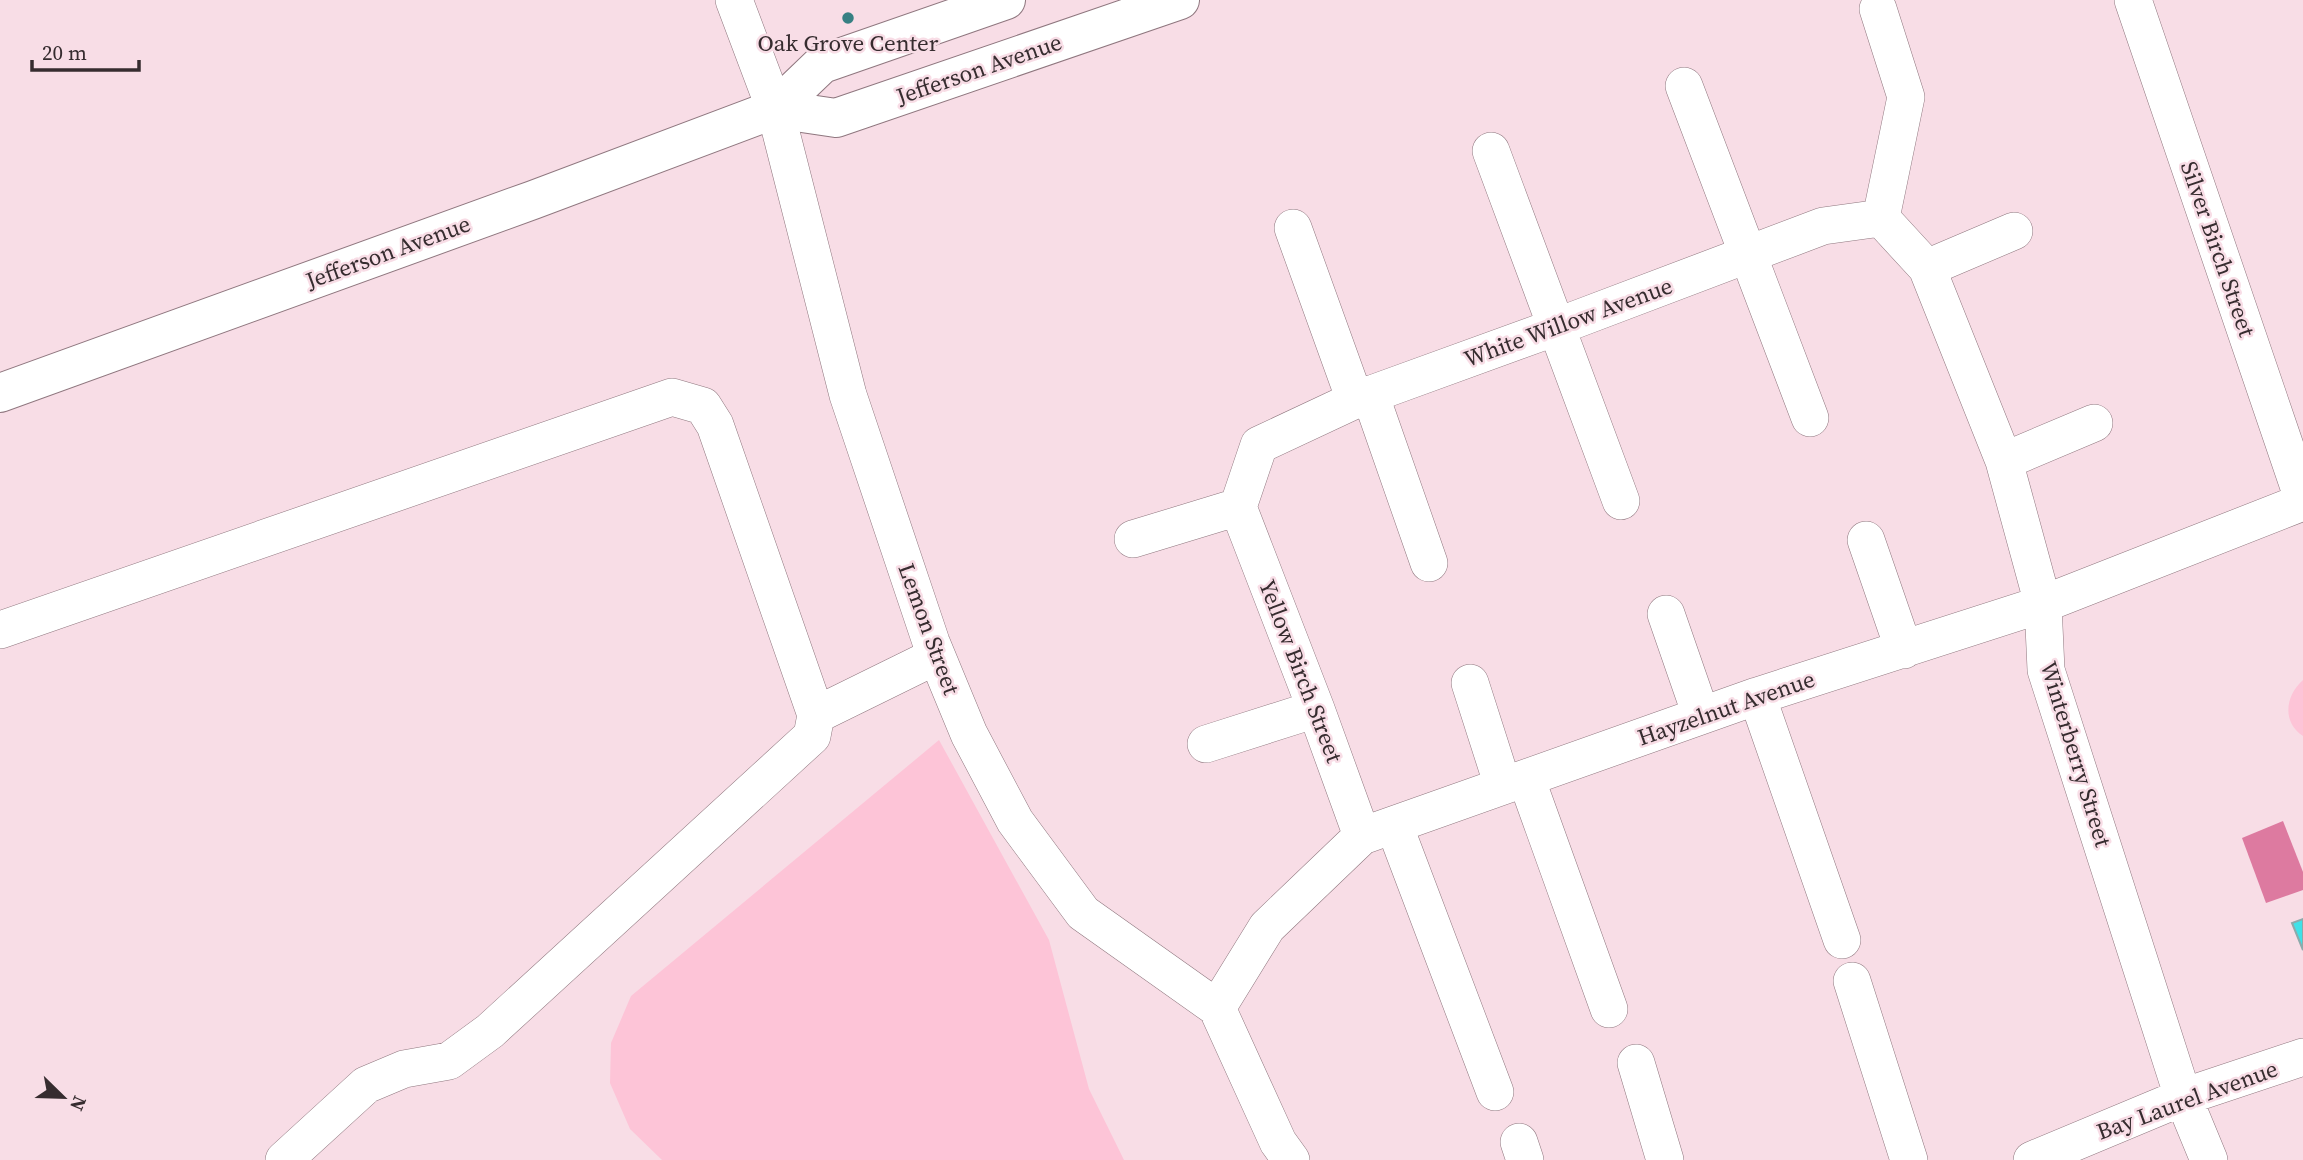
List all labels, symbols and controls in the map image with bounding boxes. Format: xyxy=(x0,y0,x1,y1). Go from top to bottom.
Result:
marker: Oak Grove Center xyxy=(840,10,856,26)
street label: Jefferson Avenue xyxy=(891,26,1066,113)
place label: Oak Grove Center xyxy=(758,27,939,59)
scale bar xyxy=(32,28,138,72)
text: 20 m xyxy=(42,38,87,67)
street label: Silver Birch Street xyxy=(2173,157,2263,342)
street label: Jefferson Avenue xyxy=(300,207,475,297)
street label: White Willow Avenue xyxy=(1459,269,1677,375)
street label: Lemon Street xyxy=(890,559,968,700)
street label: Yellow Birch Street xyxy=(1251,575,1351,768)
street label: Winterberry Street xyxy=(2033,657,2120,851)
street label: Hayzelnut Avenue xyxy=(1633,663,1819,753)
street label: Bay Laurel Avenue xyxy=(2092,1052,2282,1148)
north arrow xyxy=(28,1062,98,1132)
text: N xyxy=(64,1092,93,1115)

